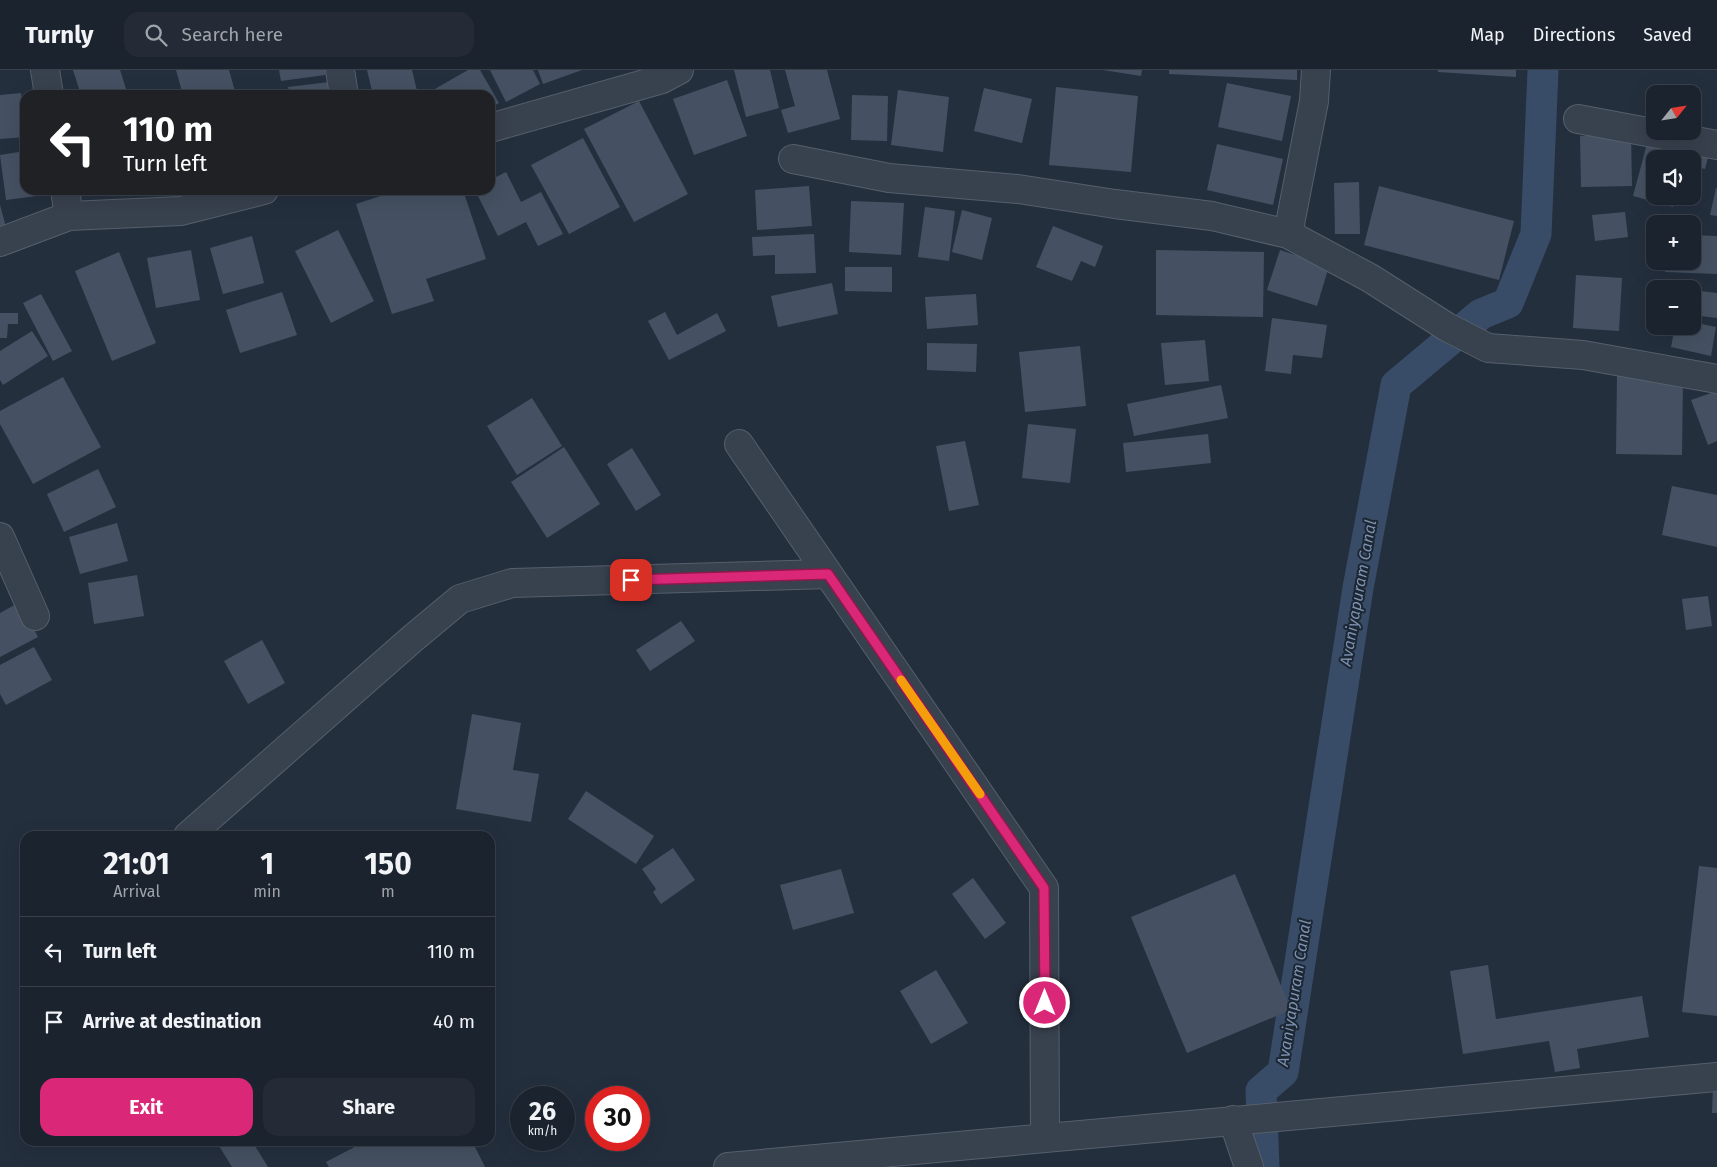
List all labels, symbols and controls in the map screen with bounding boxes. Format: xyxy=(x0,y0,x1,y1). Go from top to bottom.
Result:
search box xyxy=(124,12,474,57)
text: Turnly xyxy=(25,21,94,49)
icon: search xyxy=(142,21,170,49)
text: Search here xyxy=(182,23,283,46)
text: Map xyxy=(1470,24,1505,46)
text: Directions xyxy=(1533,24,1615,46)
text: Saved xyxy=(1643,24,1692,46)
north arrow xyxy=(1646,85,1701,140)
map controls xyxy=(1646,85,1701,335)
text: 110 m xyxy=(123,108,213,150)
icon: left xyxy=(40,110,105,175)
text: Turn left xyxy=(123,150,207,177)
button: sound xyxy=(1646,150,1701,205)
button: + xyxy=(1646,215,1701,270)
button: − xyxy=(1646,280,1701,335)
water label: Avaniyapuram Canal xyxy=(1336,518,1380,669)
pin xyxy=(610,559,652,601)
icon: arrive xyxy=(617,566,645,594)
text: 21:01 xyxy=(103,846,170,882)
text: 1 xyxy=(260,846,274,882)
text: 150 xyxy=(364,846,412,882)
text: Arrival xyxy=(113,882,160,901)
text: min xyxy=(253,882,281,901)
text: m xyxy=(381,882,395,901)
water label: Avaniyapuram Canal xyxy=(1273,918,1315,1069)
icon: left xyxy=(40,938,68,966)
text: Turn left xyxy=(83,940,157,963)
text: 110 m xyxy=(427,940,475,963)
position arrow xyxy=(1018,976,1070,1028)
icon: arrive xyxy=(40,1008,68,1036)
text: Arrive at destination xyxy=(83,1010,262,1033)
text: 40 m xyxy=(433,1010,475,1033)
button: Exit xyxy=(40,1078,253,1136)
button: Share xyxy=(263,1078,475,1136)
speed limit sign: 30 xyxy=(585,1086,650,1151)
text: 26 xyxy=(529,1097,556,1127)
text: km/h xyxy=(528,1124,557,1138)

